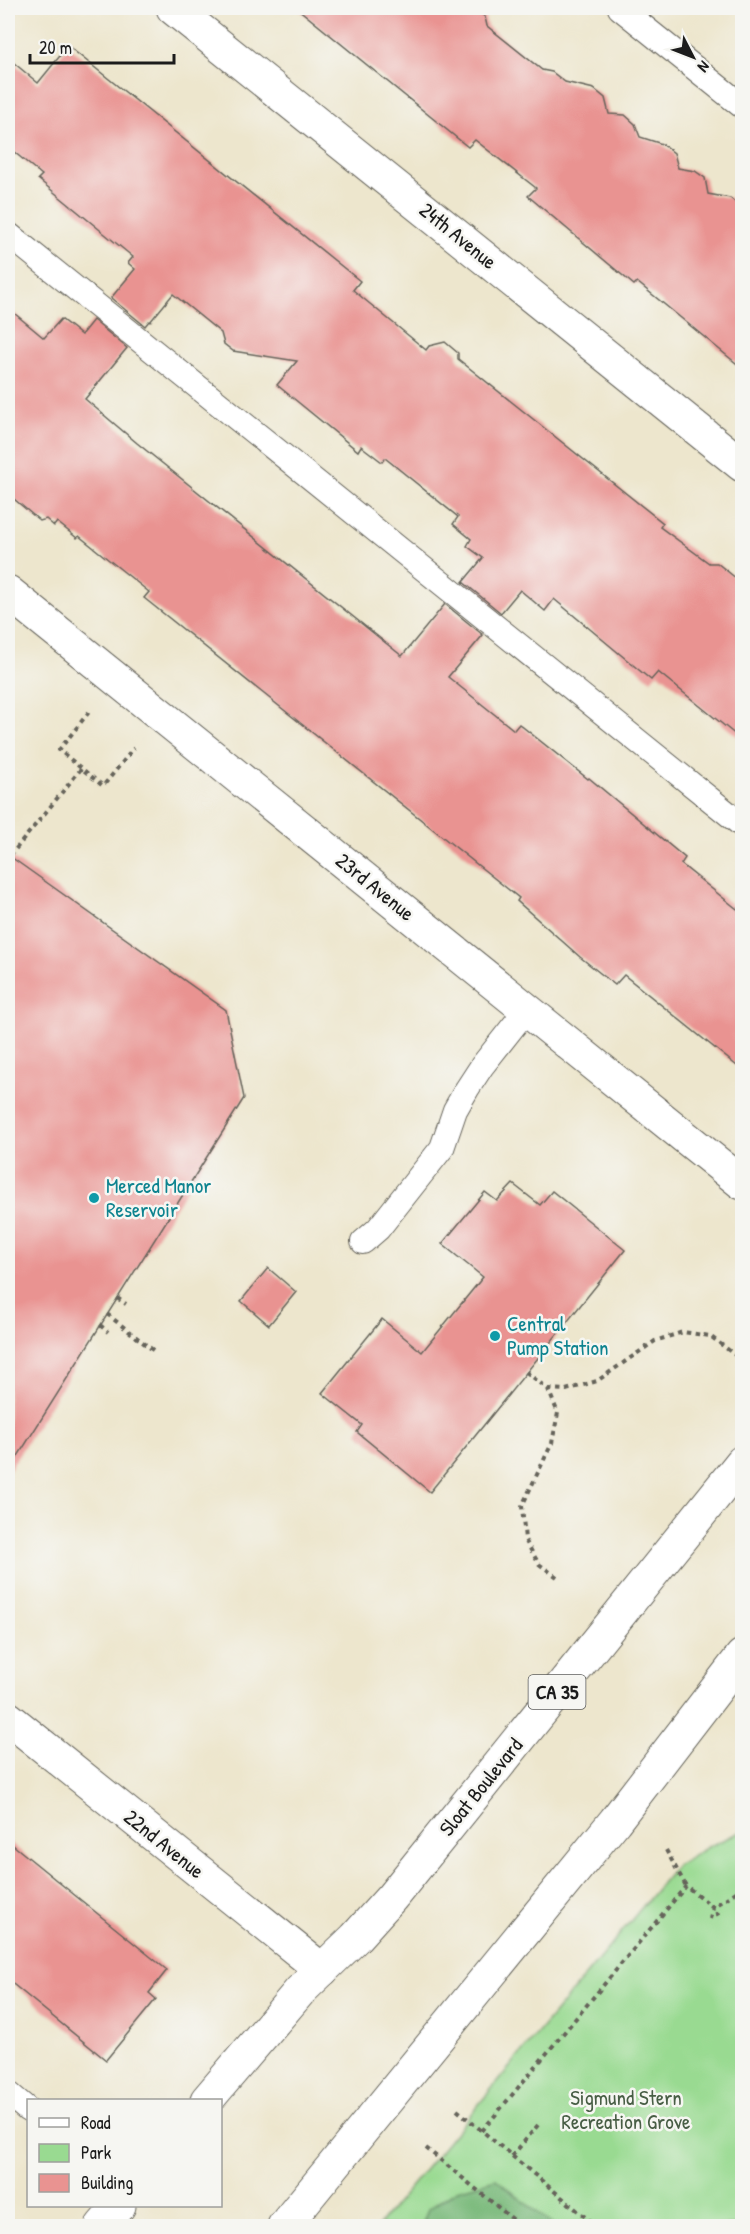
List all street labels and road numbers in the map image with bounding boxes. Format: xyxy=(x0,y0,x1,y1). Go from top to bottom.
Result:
street label: 24th Avenue xyxy=(414,195,503,276)
street label: 23rd Avenue xyxy=(330,846,421,927)
road number: CA 35 xyxy=(528,1675,586,1709)
street label: Sloat Boulevard xyxy=(432,1732,529,1842)
street label: 22nd Avenue xyxy=(118,1802,211,1885)

